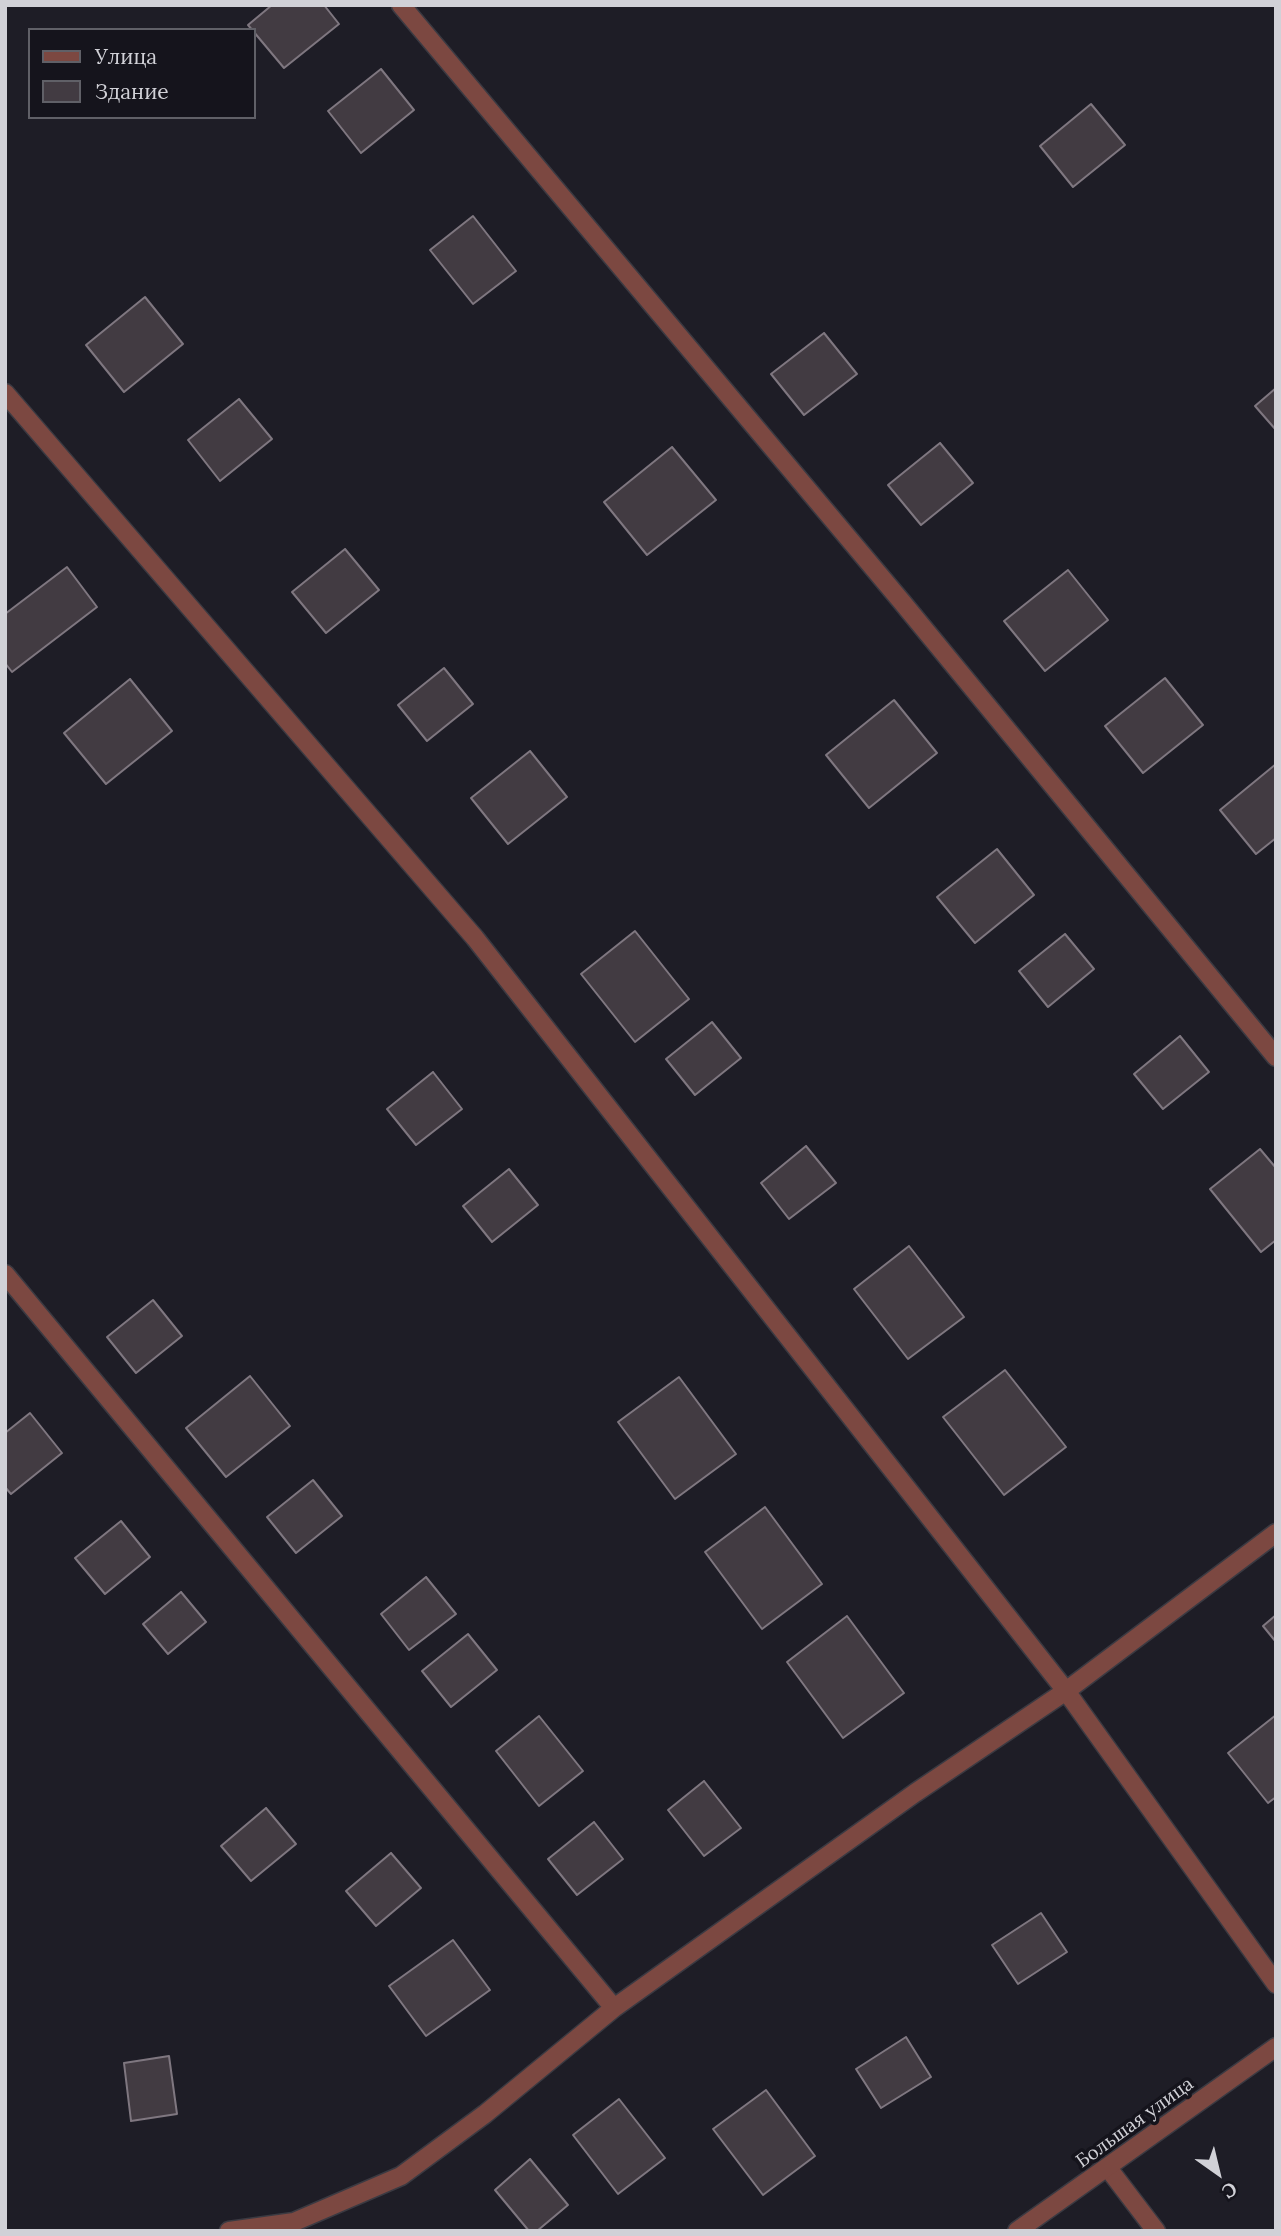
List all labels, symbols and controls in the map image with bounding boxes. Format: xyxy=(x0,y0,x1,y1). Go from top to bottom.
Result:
legend xyxy=(28,28,256,119)
text: Улица xyxy=(95,43,157,70)
text: Здание xyxy=(95,78,169,105)
street label: Большая улица xyxy=(1072,2073,1198,2173)
north arrow xyxy=(1183,2138,1253,2208)
text: С xyxy=(1218,2177,1242,2204)

